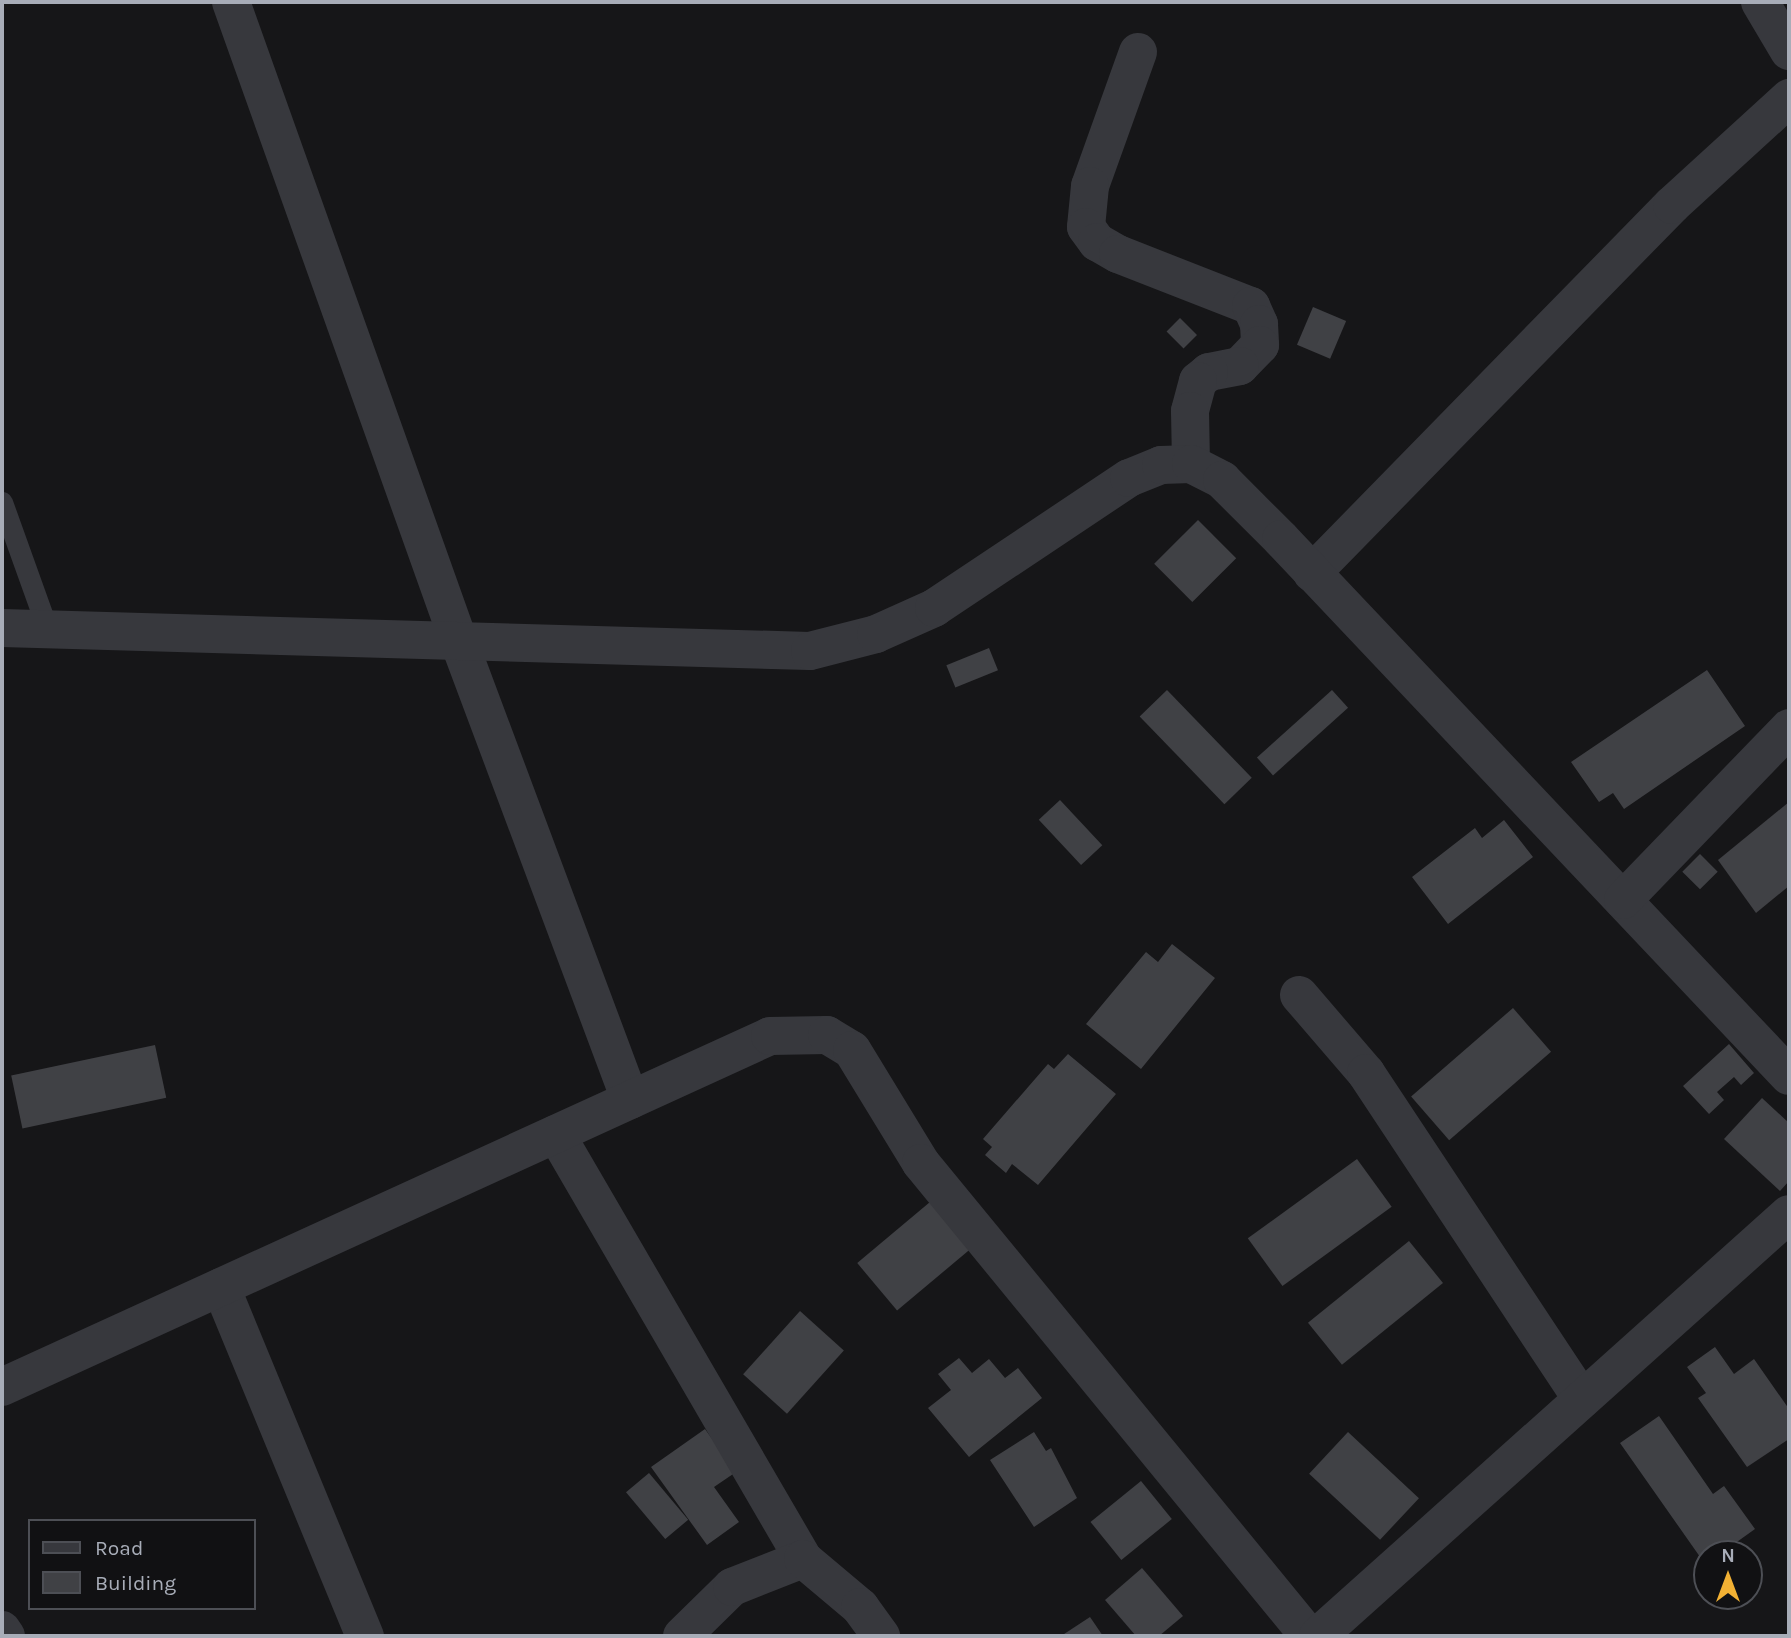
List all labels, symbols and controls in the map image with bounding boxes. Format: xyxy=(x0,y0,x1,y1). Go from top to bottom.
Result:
legend xyxy=(28,1519,256,1610)
text: Road xyxy=(95,1536,143,1560)
north arrow xyxy=(1693,1540,1763,1610)
text: N xyxy=(1721,1545,1735,1567)
text: Building xyxy=(95,1571,176,1595)

